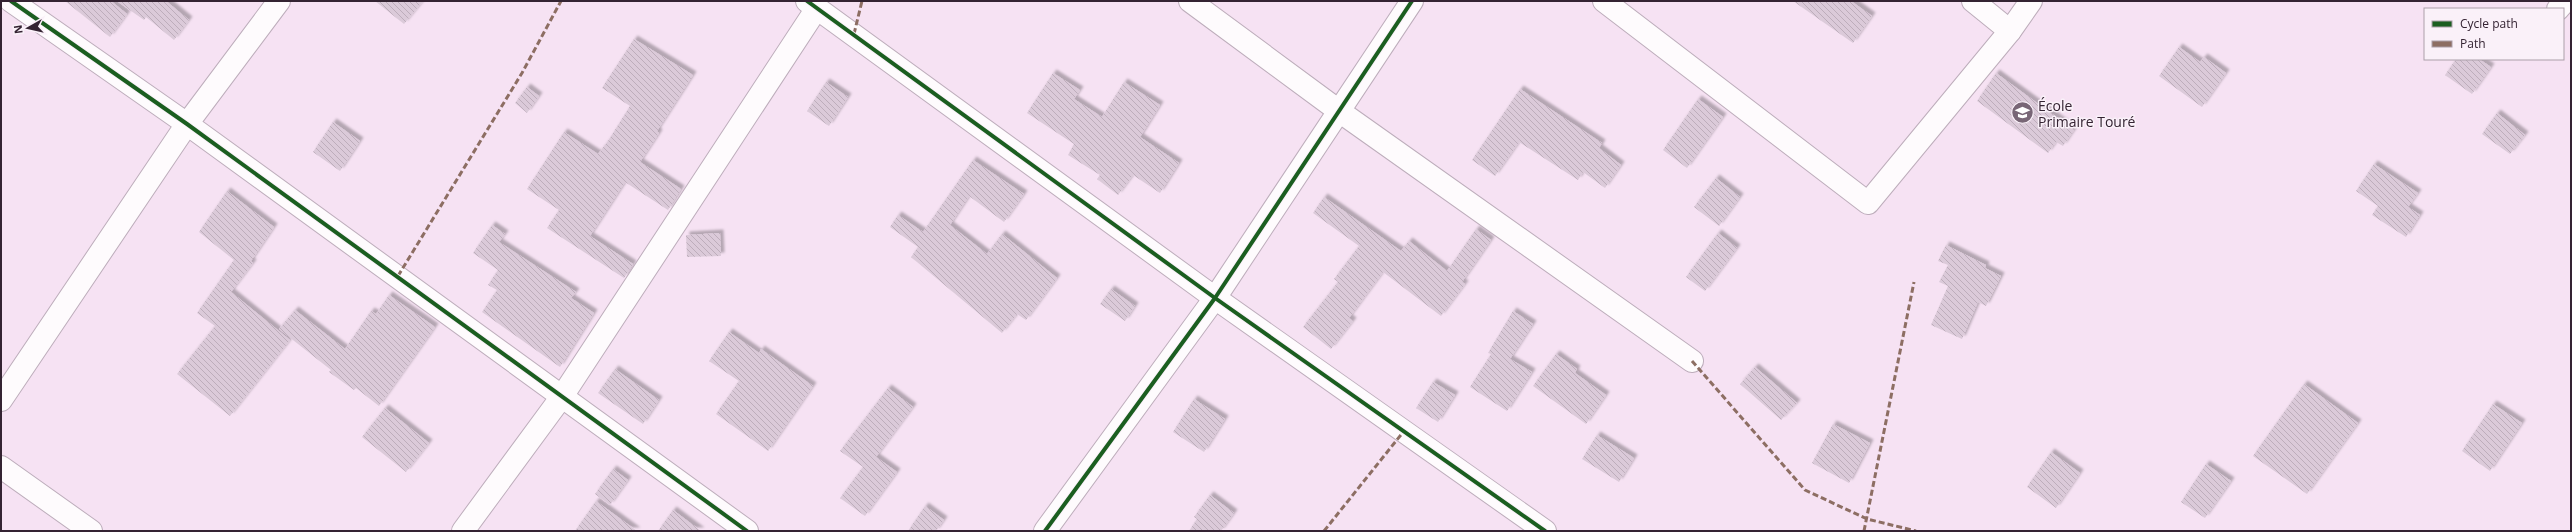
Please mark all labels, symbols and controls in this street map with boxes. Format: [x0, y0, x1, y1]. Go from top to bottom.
north arrow [8, 8, 48, 48]
legend [2424, 8, 2564, 60]
text: Cycle path [2460, 15, 2518, 32]
text: N [10, 24, 26, 35]
text: Path [2460, 35, 2486, 52]
place label: École Primaire Touré [2038, 96, 2136, 131]
school or university icon: École Primaire Touré [2010, 100, 2036, 126]

